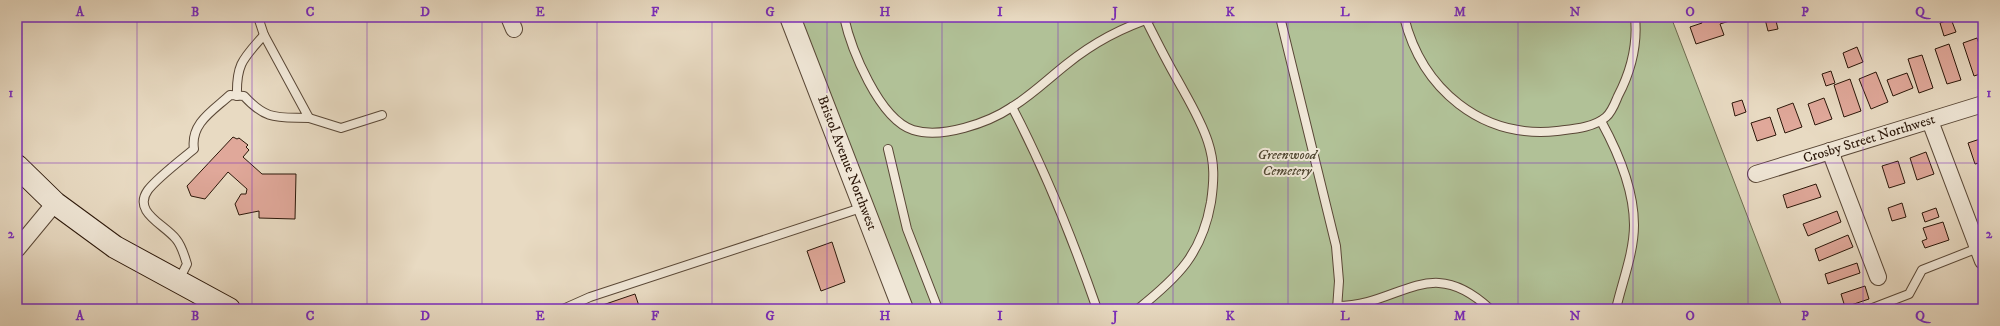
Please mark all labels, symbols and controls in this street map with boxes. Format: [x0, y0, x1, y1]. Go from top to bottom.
text: A [75, 4, 85, 20]
text: B [191, 4, 199, 20]
text: C [306, 4, 315, 20]
text: D [420, 4, 430, 20]
text: E [535, 4, 545, 20]
text: F [651, 4, 660, 20]
text: G [765, 4, 775, 20]
text: H [880, 4, 891, 20]
text: I [997, 4, 1003, 20]
text: J [1110, 4, 1118, 21]
text: K [1225, 4, 1235, 20]
text: L [1340, 4, 1350, 20]
text: M [1454, 4, 1466, 20]
text: N [1570, 4, 1581, 20]
text: O [1685, 4, 1695, 20]
text: P [1801, 4, 1809, 20]
text: Q [1915, 4, 1931, 20]
text: 1 [9, 85, 14, 101]
text: 1 [1987, 85, 1992, 101]
street label: Bristol Avenue Northwest [813, 93, 881, 233]
street label: Crosby Street Northwest [1801, 110, 1938, 168]
park label: Greenwood Cemetery [1257, 146, 1319, 180]
text: 2 [8, 226, 15, 242]
text: 2 [1986, 226, 1993, 242]
text: A [75, 308, 85, 324]
text: B [191, 308, 199, 324]
text: C [306, 308, 315, 324]
text: D [420, 308, 430, 324]
text: E [535, 308, 545, 324]
text: F [651, 308, 660, 324]
text: G [765, 308, 775, 324]
text: H [880, 308, 891, 324]
text: I [997, 308, 1003, 324]
text: J [1110, 308, 1118, 325]
text: K [1225, 308, 1235, 324]
text: L [1340, 308, 1350, 324]
text: M [1454, 308, 1466, 324]
text: N [1570, 308, 1581, 324]
text: O [1685, 308, 1695, 324]
text: P [1801, 308, 1809, 324]
text: Q [1915, 308, 1931, 324]

